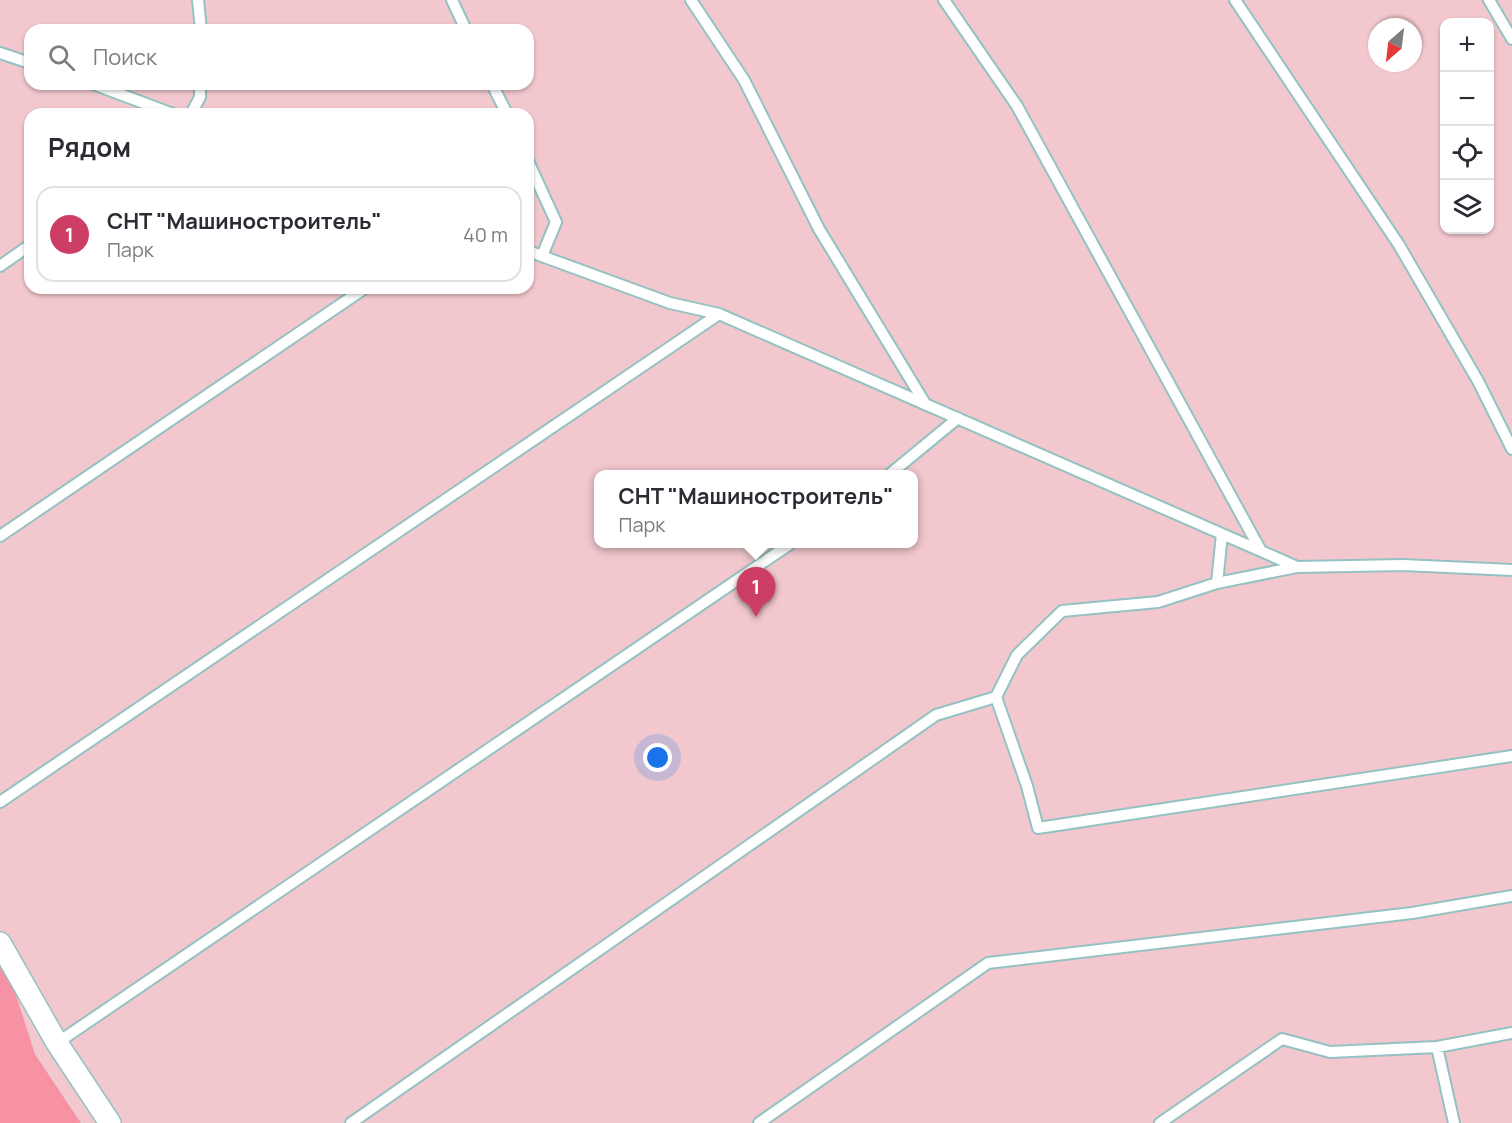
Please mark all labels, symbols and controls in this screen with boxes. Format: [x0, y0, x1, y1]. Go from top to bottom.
north arrow [1368, 18, 1422, 72]
map controls [1440, 18, 1494, 234]
button: + [1440, 18, 1494, 72]
search box [24, 24, 534, 90]
icon: search [45, 41, 78, 74]
text: Поиск [93, 42, 157, 72]
button: − [1440, 72, 1494, 126]
button: locate [1440, 126, 1494, 180]
text: Рядом [48, 129, 131, 165]
button: layers [1440, 180, 1494, 234]
text: СНТ "Машиностроитель" [107, 206, 382, 236]
text: 1 [65, 221, 74, 248]
text: 40 m [463, 221, 508, 248]
text: Парк [107, 236, 154, 263]
popup [594, 470, 918, 548]
text: СНТ "Машиностроитель" [619, 481, 893, 511]
text: Парк [619, 511, 665, 538]
pin: 1 [736, 568, 776, 617]
your location [643, 743, 672, 772]

